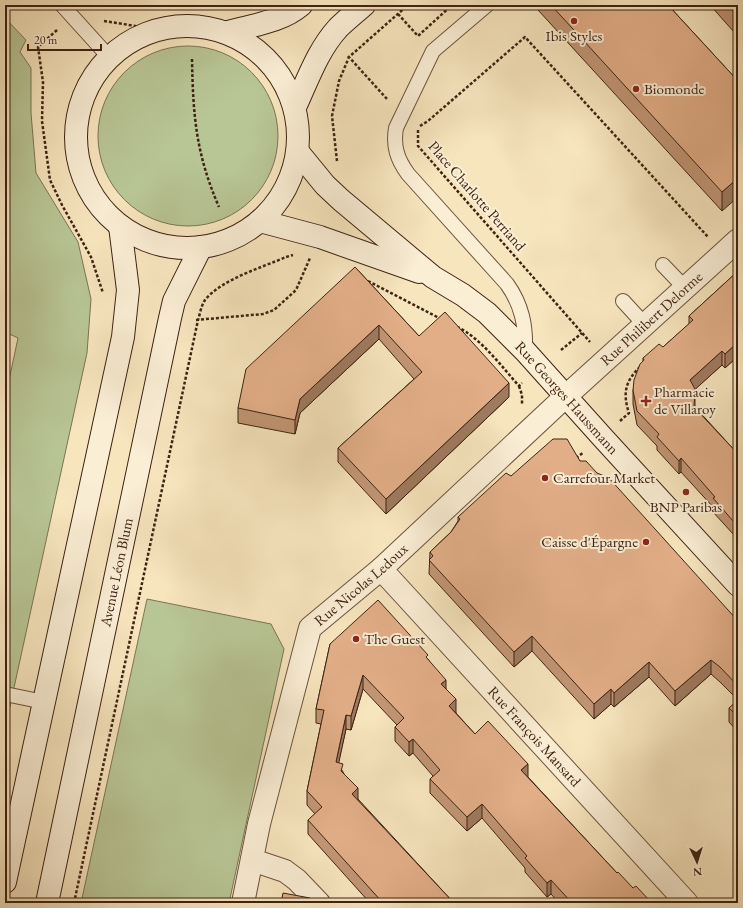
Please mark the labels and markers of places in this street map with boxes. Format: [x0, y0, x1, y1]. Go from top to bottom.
marker: Ibis Styles [569, 16, 579, 26]
place label: Ibis Styles [546, 26, 603, 45]
place label: Biomonde [644, 79, 705, 98]
marker: Biomonde [631, 84, 641, 94]
place label: Pharmacie de Villaroy [654, 382, 716, 418]
marker: Pharmacie de Villaroy [641, 396, 651, 406]
place label: Carrefour Market [553, 468, 655, 487]
marker: Carrefour Market [540, 473, 550, 483]
marker: BNP Paribas [681, 487, 691, 497]
place label: BNP Paribas [650, 497, 722, 516]
place label: Caisse d'Épargne [541, 532, 638, 551]
marker: Caisse d'Épargne [641, 537, 651, 547]
place label: The Guest [364, 629, 425, 648]
marker: The Guest [351, 634, 361, 644]

